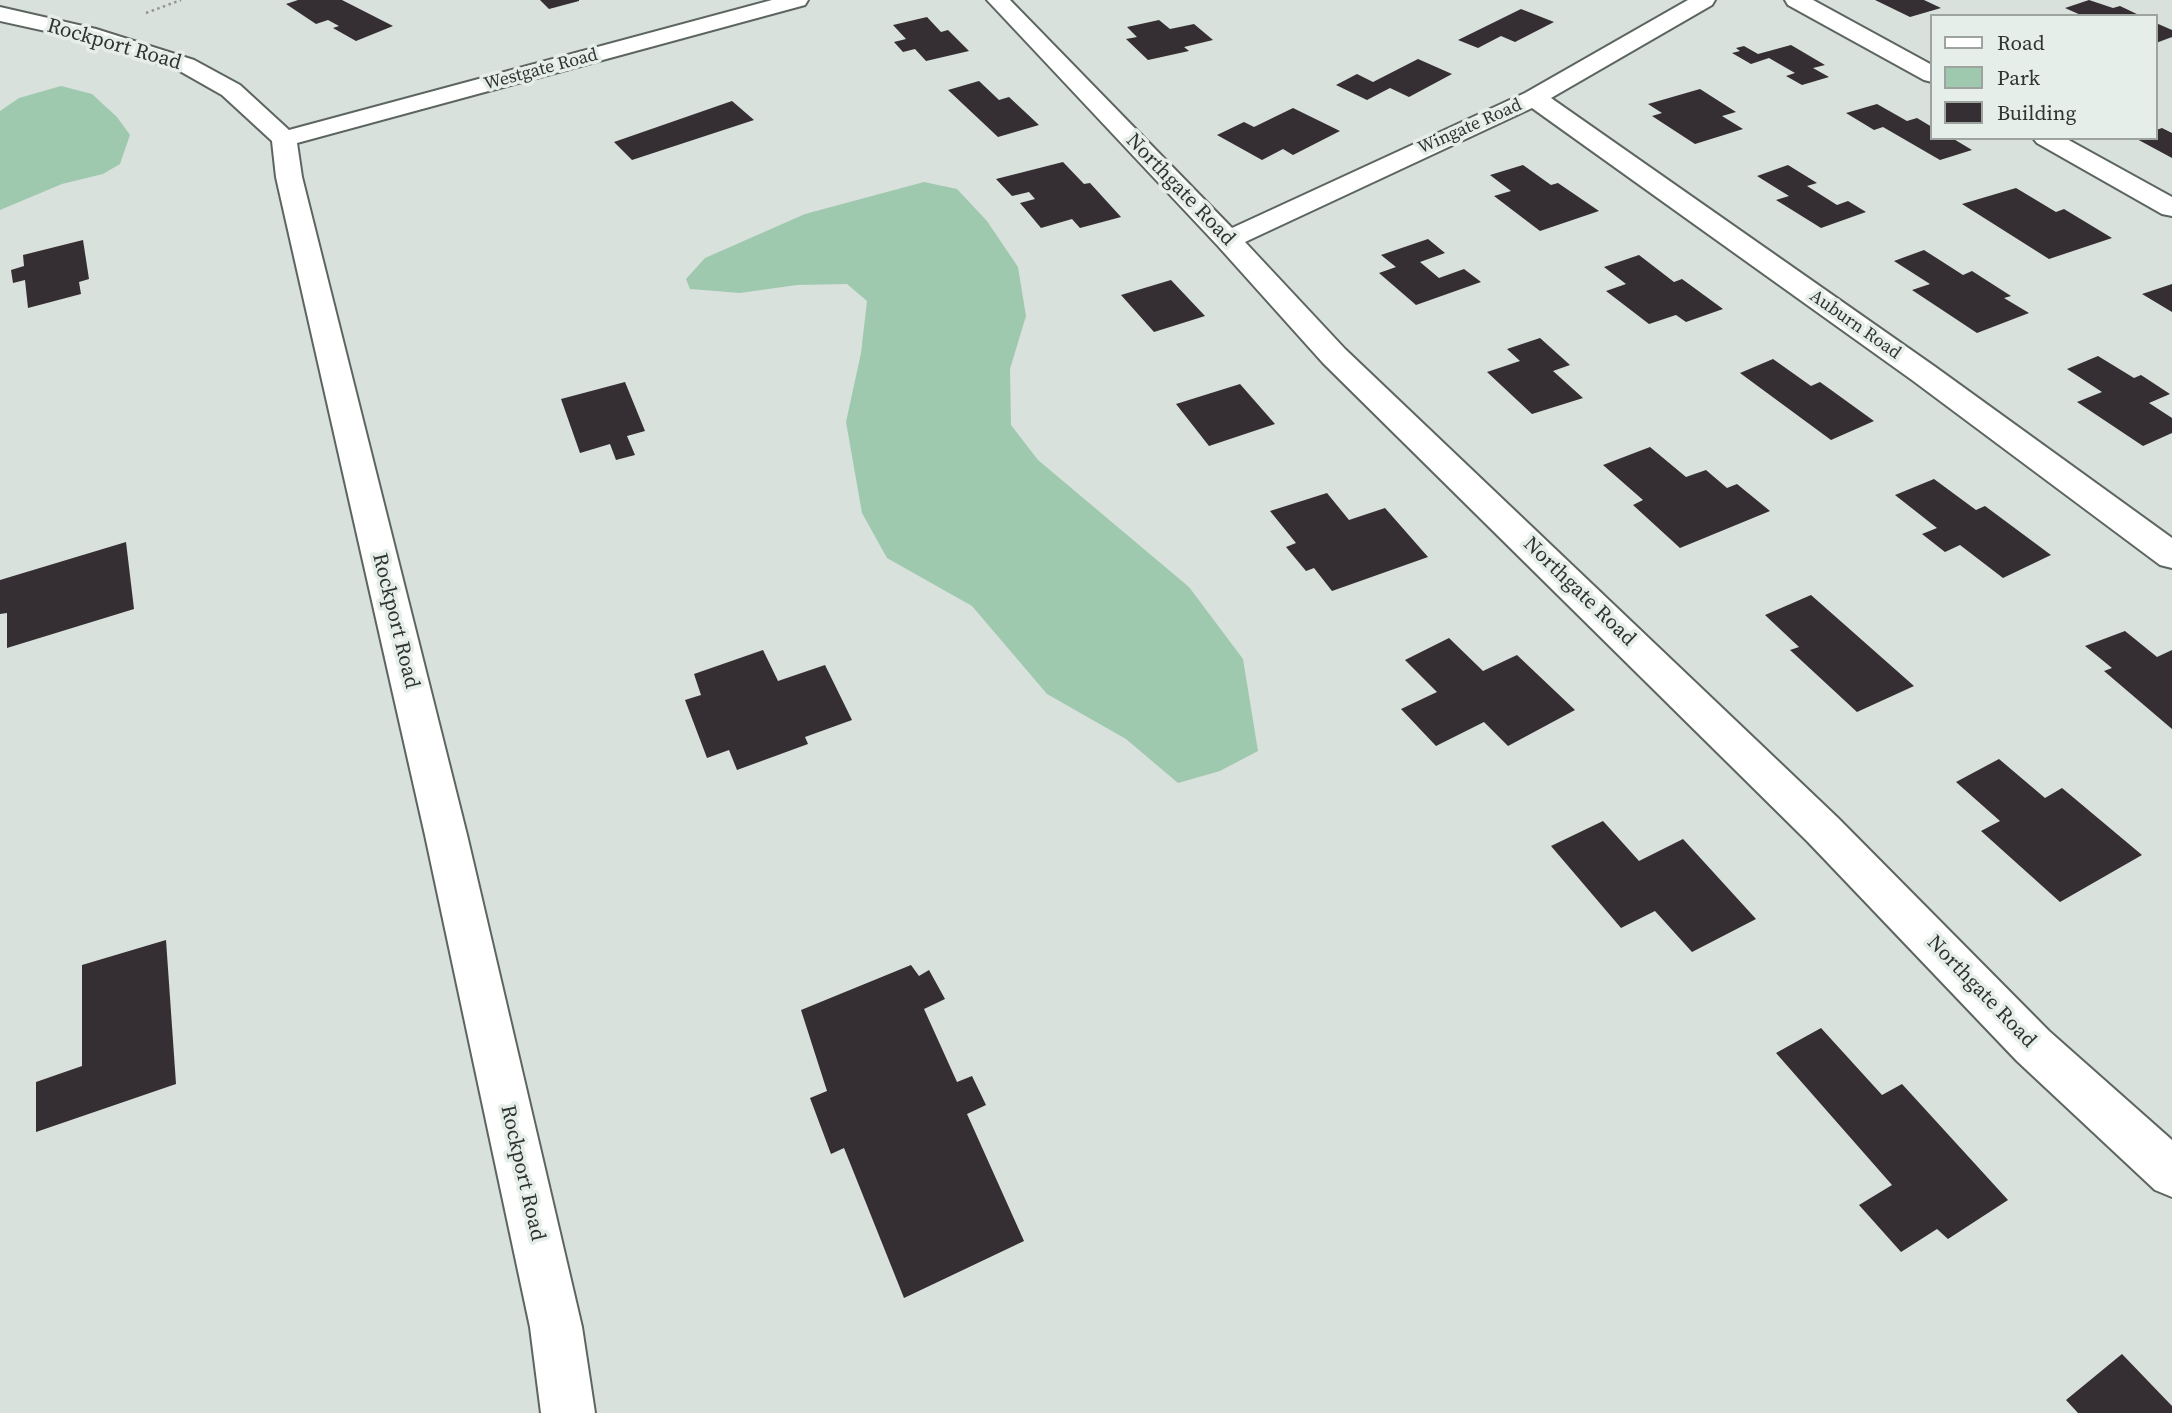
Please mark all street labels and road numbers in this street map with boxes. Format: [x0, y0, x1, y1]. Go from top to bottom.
street label: Rockport Road [44, 14, 184, 76]
street label: Westgate Road [482, 44, 600, 96]
street label: Wingate Road [1415, 94, 1525, 160]
street label: Northgate Road [1120, 129, 1240, 251]
street label: Auburn Road [1805, 286, 1905, 364]
street label: Northgate Road [1518, 532, 1640, 652]
street label: Rockport Road [366, 551, 424, 691]
street label: Northgate Road [1921, 931, 2041, 1053]
street label: Rockport Road [494, 1103, 550, 1243]

